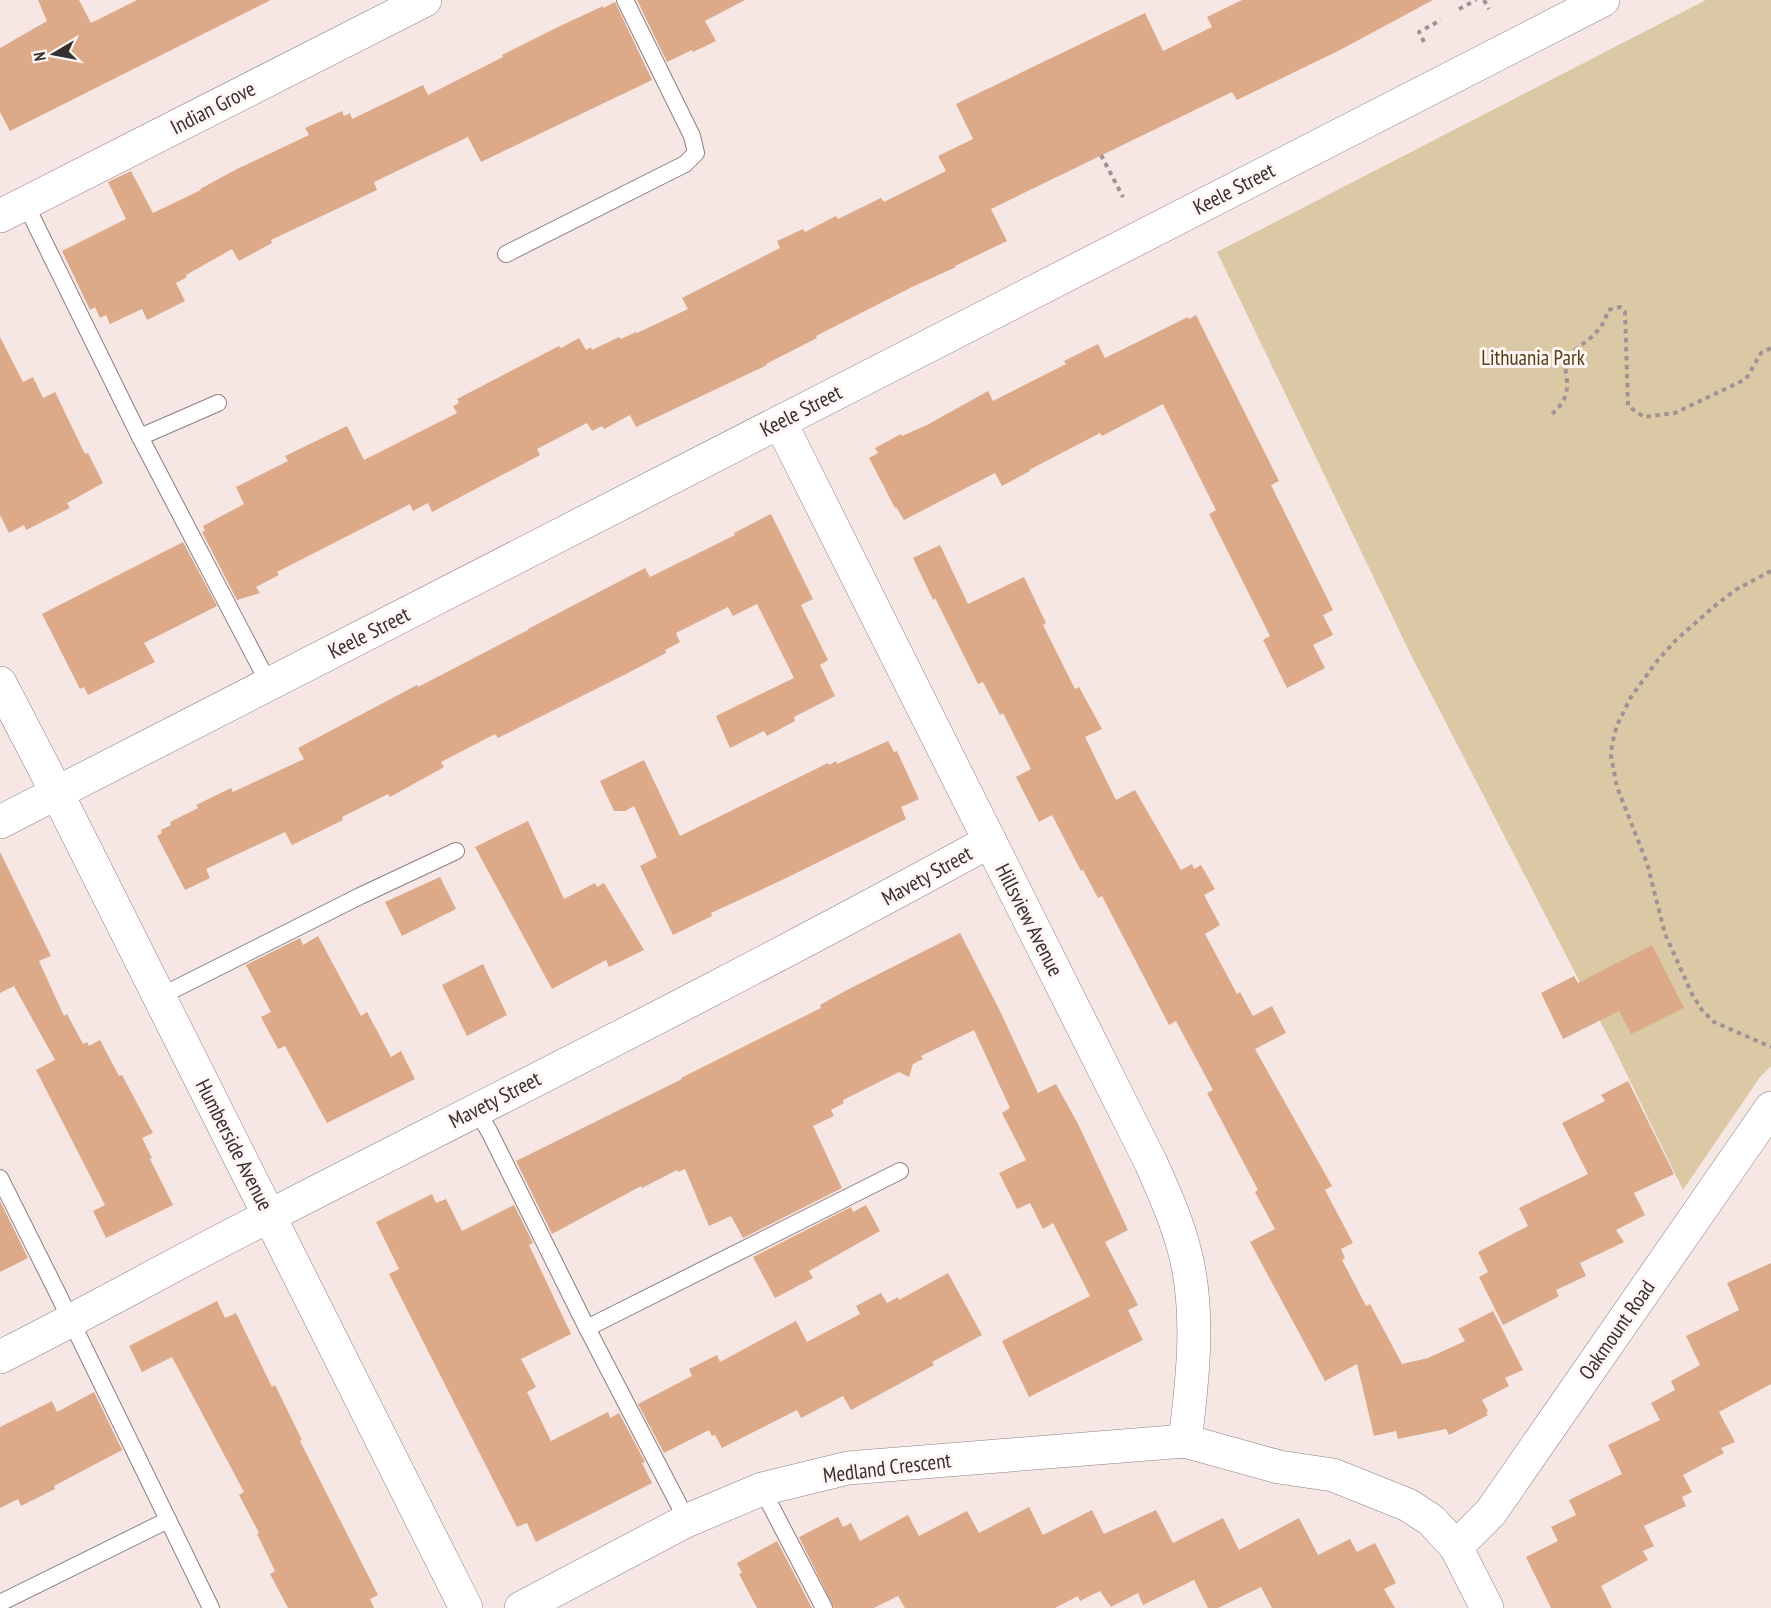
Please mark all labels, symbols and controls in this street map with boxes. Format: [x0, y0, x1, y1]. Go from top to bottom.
north arrow [24, 24, 84, 84]
text: N [29, 51, 50, 63]
street label: Indian Grove [166, 75, 260, 140]
street label: Keele Street [1188, 156, 1279, 221]
park label: Lithuania Park [1481, 344, 1585, 371]
street label: Keele Street [755, 378, 846, 443]
street label: Keele Street [323, 600, 414, 665]
street label: Mavety Street [877, 840, 977, 911]
street label: Hillsview Avenue [990, 859, 1069, 981]
street label: Mavety Street [444, 1065, 545, 1134]
street label: Humberside Avenue [190, 1074, 279, 1215]
street label: Oakmount Road [1572, 1275, 1661, 1385]
street label: Medland Crescent [821, 1446, 953, 1489]

